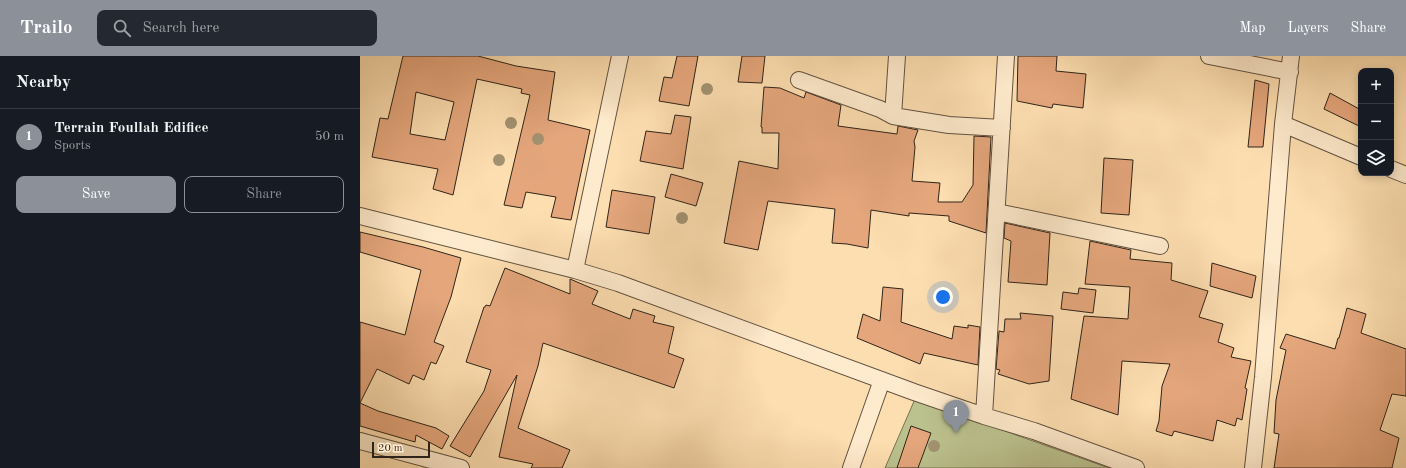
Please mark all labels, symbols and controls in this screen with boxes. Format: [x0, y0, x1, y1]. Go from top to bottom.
search box [97, 10, 377, 46]
icon: search [111, 17, 133, 39]
text: Trailo [20, 19, 73, 38]
text: Search here [143, 21, 219, 36]
text: Map [1240, 21, 1266, 35]
text: Layers [1288, 21, 1329, 35]
text: Share [1351, 21, 1386, 35]
map controls [1358, 68, 1394, 176]
button: + [1358, 68, 1394, 104]
text: Nearby [16, 74, 71, 91]
button: − [1358, 104, 1394, 140]
text: Terrain Foullah Edifice [54, 121, 209, 136]
text: 1 [25, 130, 33, 143]
text: 50 m [315, 130, 344, 143]
text: Sports [54, 139, 91, 152]
button: layers [1358, 140, 1394, 176]
button: Save [16, 176, 176, 213]
button: Share [184, 176, 344, 213]
your location [933, 287, 953, 307]
pin: 1 [943, 400, 969, 433]
scale bar [372, 440, 430, 459]
text: 20 m [378, 443, 403, 454]

